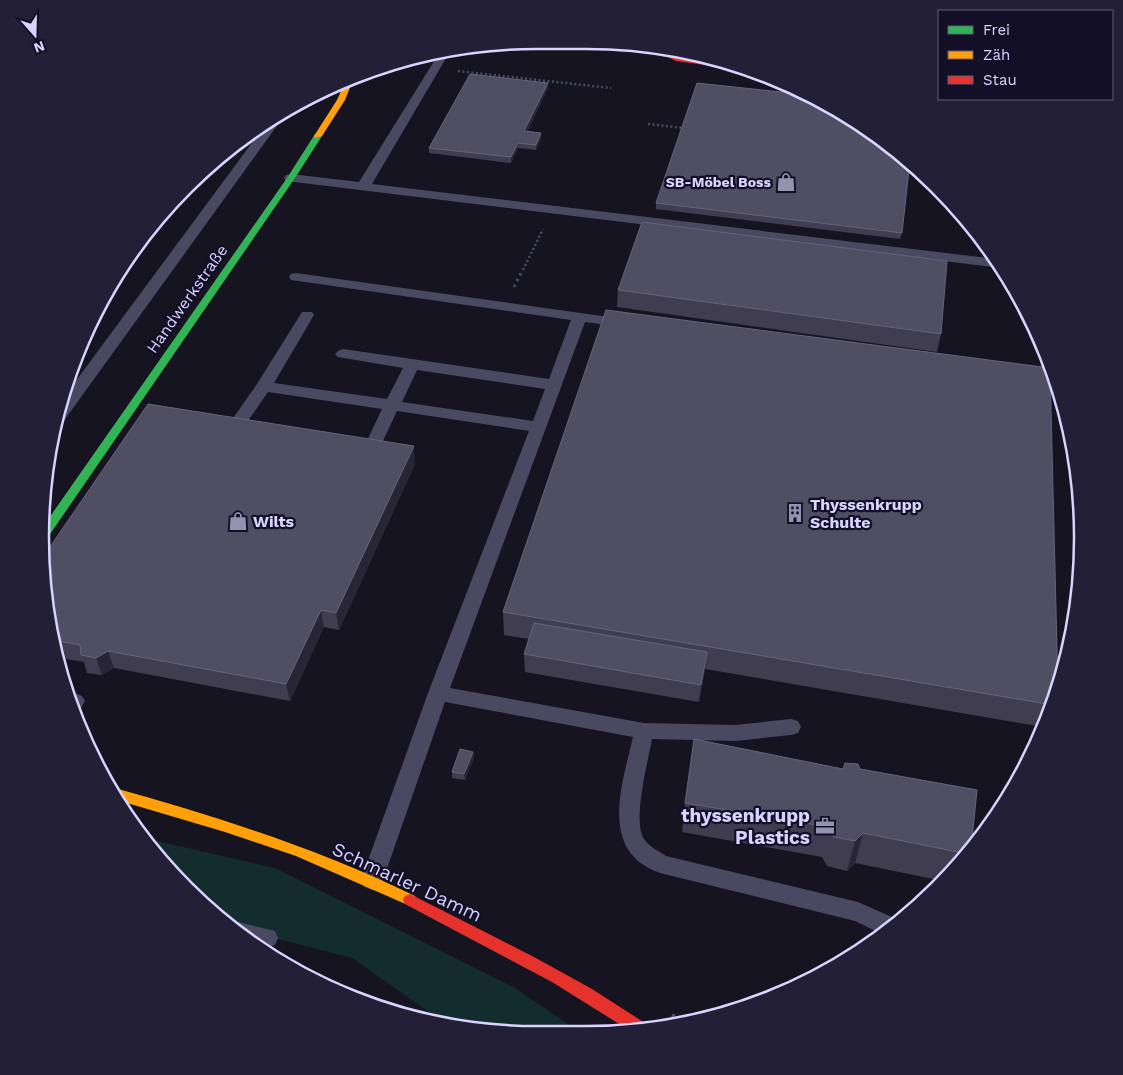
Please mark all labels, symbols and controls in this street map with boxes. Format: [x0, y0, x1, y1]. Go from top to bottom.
north arrow [10, 10, 60, 60]
legend [938, 10, 1113, 100]
text: Frei [983, 21, 1010, 39]
text: N [32, 38, 47, 57]
text: Zäh [983, 46, 1010, 64]
text: Stau [983, 71, 1017, 89]
shop icon: SB-Möbel Boss [775, 171, 797, 193]
place label: SB-Möbel Boss [666, 174, 772, 190]
street label: Handwerkstraße [143, 241, 231, 357]
place label: Thyssenkrupp Schulte [810, 495, 922, 532]
building icon: Thyssenkrupp Schulte [784, 502, 806, 524]
shop icon: Wilts [227, 510, 249, 532]
place label: Wilts [253, 512, 295, 531]
place label: thyssenkrupp Plastics [681, 804, 810, 849]
office icon: thyssenkrupp Plastics [814, 815, 836, 837]
street label: Schmarler Damm [329, 837, 485, 927]

